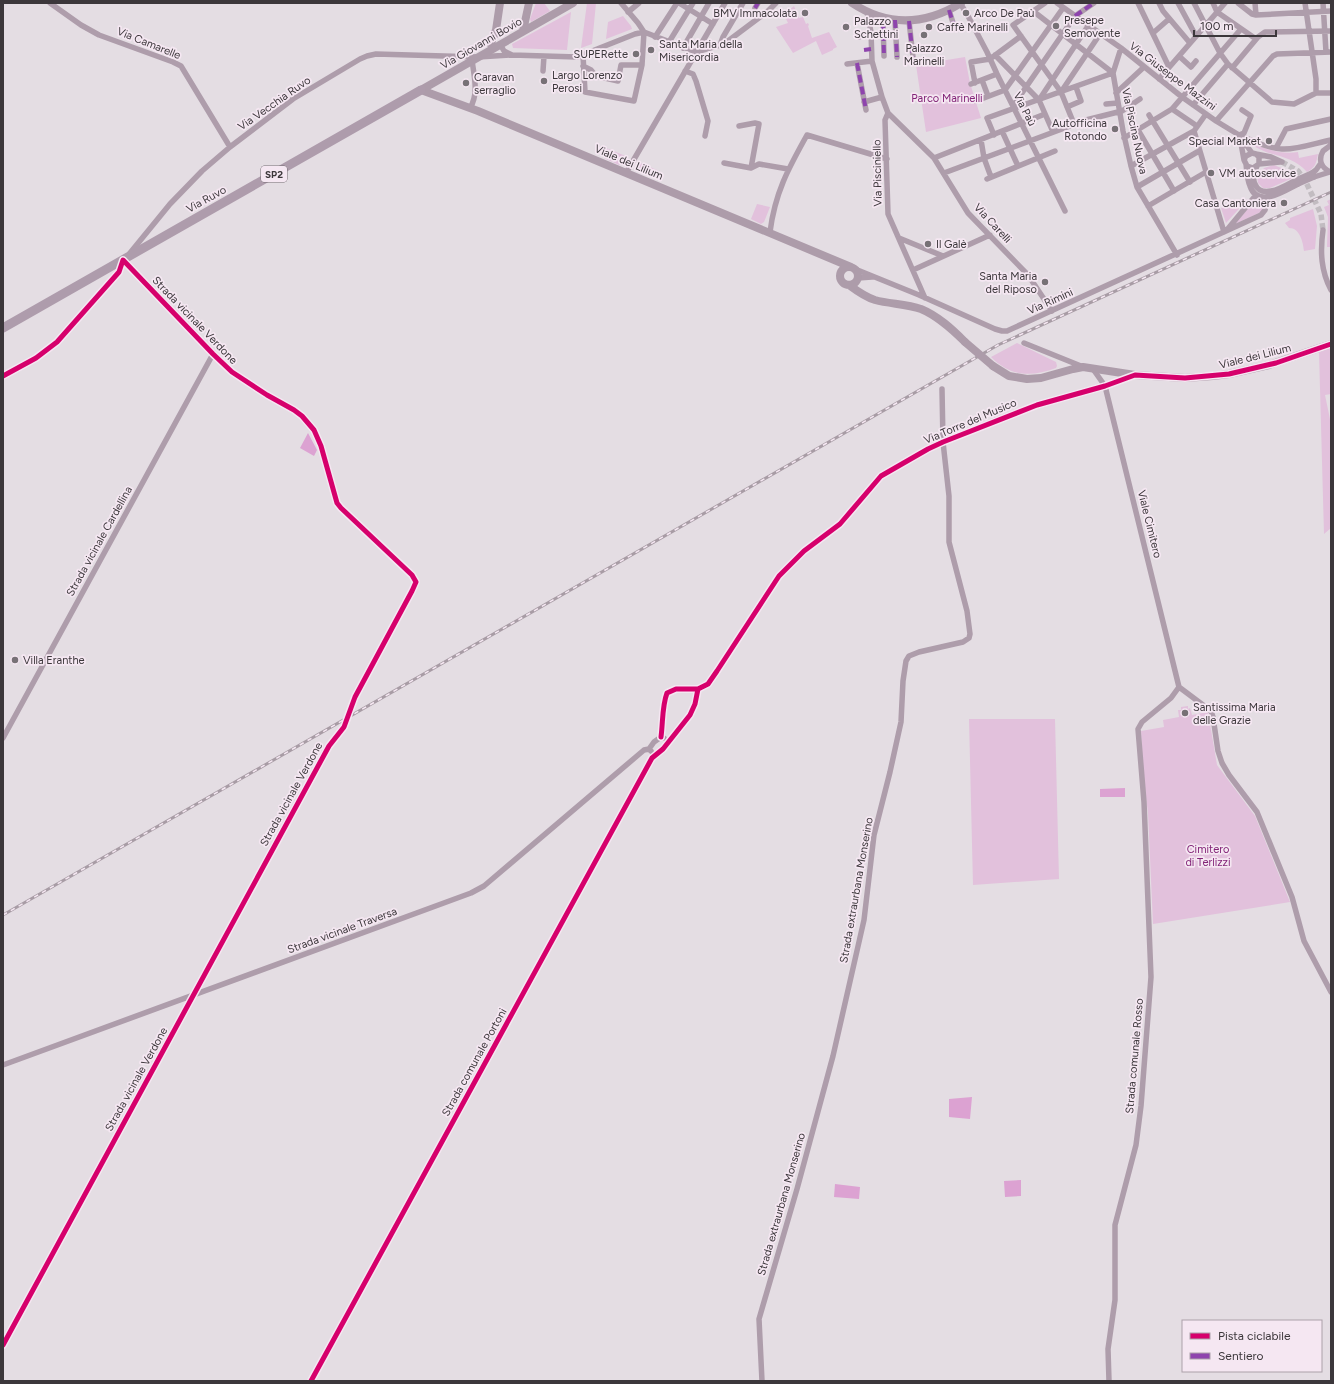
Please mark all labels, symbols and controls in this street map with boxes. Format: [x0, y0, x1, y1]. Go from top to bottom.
place label: BMV Immacolata [713, 7, 797, 20]
place label: Arco De Paù [974, 7, 1035, 20]
marker: BMV Immacolata [800, 8, 810, 18]
marker: Arco De Paù [961, 8, 971, 18]
scale bar [1194, 12, 1276, 38]
place label: Presepe Semovente [1064, 14, 1120, 40]
street label: Via Giovanni Bovio [438, 15, 524, 72]
place label: Palazzo Schettini [854, 15, 898, 41]
text: 100 m [1200, 19, 1234, 33]
place label: Caffè Marinelli [937, 21, 1008, 34]
marker: Presepe Semovente [1051, 21, 1061, 31]
marker: Palazzo Schettini [841, 22, 851, 32]
marker: Caffè Marinelli [924, 22, 934, 32]
street label: Via Camarelle [115, 25, 183, 62]
marker: Palazzo Marinelli [919, 30, 929, 40]
place label: Santa Maria della Misericordia [659, 38, 742, 64]
street label: Via Giuseppe Mazzini [1127, 40, 1219, 113]
place label: Palazzo Marinelli [904, 42, 944, 68]
marker: Santa Maria della Misericordia [646, 45, 656, 55]
place label: SUPERette [573, 48, 628, 61]
marker: SUPERette [631, 49, 641, 59]
place label: Largo Lorenzo Perosi [552, 69, 622, 95]
place label: Caravan serraglio [474, 71, 516, 97]
street label: Via Vecchia Ruvo [235, 74, 313, 133]
marker: Largo Lorenzo Perosi [539, 76, 549, 86]
marker: Caravan serraglio [461, 78, 471, 88]
street label: Via Piscina Nuova [1119, 87, 1150, 175]
street label: Via Paù [1010, 90, 1039, 128]
park label: Parco Marinelli [911, 92, 983, 105]
place label: Autofficina Rotondo [1052, 117, 1107, 143]
marker: Autofficina Rotondo [1110, 124, 1120, 134]
place label: Special Market [1188, 135, 1261, 148]
marker: Special Market [1264, 136, 1274, 146]
street label: Via Pisciniello [870, 139, 885, 207]
street label: Viale dei Lilium [592, 142, 665, 183]
road number: SP2 [261, 166, 287, 182]
place label: VM autoservice [1219, 167, 1296, 180]
marker: VM autoservice [1206, 168, 1216, 178]
street label: Via Ruvo [184, 183, 228, 216]
place label: Casa Cantoniera [1195, 197, 1276, 210]
marker: Casa Cantoniera [1279, 198, 1289, 208]
street label: Via Carelli [971, 201, 1014, 246]
place label: Il Galè [936, 238, 967, 251]
marker: Il Galè [923, 239, 933, 249]
place label: Santa Maria del Riposo [979, 270, 1037, 296]
street label: Strada vicinale Verdone [149, 274, 240, 367]
marker: Santa Maria del Riposo [1040, 277, 1050, 287]
street label: Via Rimini [1025, 286, 1075, 317]
street label: Viale dei Lilium [1218, 341, 1292, 372]
street label: Via Torre del Musico [922, 396, 1019, 447]
street label: Strada vicinale Cardellina [64, 484, 135, 598]
street label: Viale Cimitero [1135, 489, 1164, 559]
place label: Villa Eranthe [23, 654, 85, 667]
marker: Villa Eranthe [10, 655, 20, 665]
place label: Santissima Maria delle Grazie [1193, 701, 1276, 727]
marker: Santissima Maria delle Grazie [1180, 708, 1190, 718]
street label: Strada vicinale Verdone [257, 740, 325, 848]
street label: Strada extraurbana Monserino [837, 816, 876, 964]
park label: Cimitero di Terlizzi [1185, 843, 1231, 869]
street label: Strada vicinale Traversa [286, 905, 399, 956]
street label: Strada comunale Rosso [1123, 998, 1146, 1114]
street label: Strada comunale Portoni [439, 1006, 510, 1118]
street label: Strada vicinale Verdone [102, 1025, 170, 1133]
street label: Strada extraurbana Monserino [755, 1131, 808, 1277]
legend [1182, 1320, 1322, 1372]
text: Pista ciclabile [1218, 1329, 1291, 1343]
text: Sentiero [1218, 1349, 1264, 1363]

